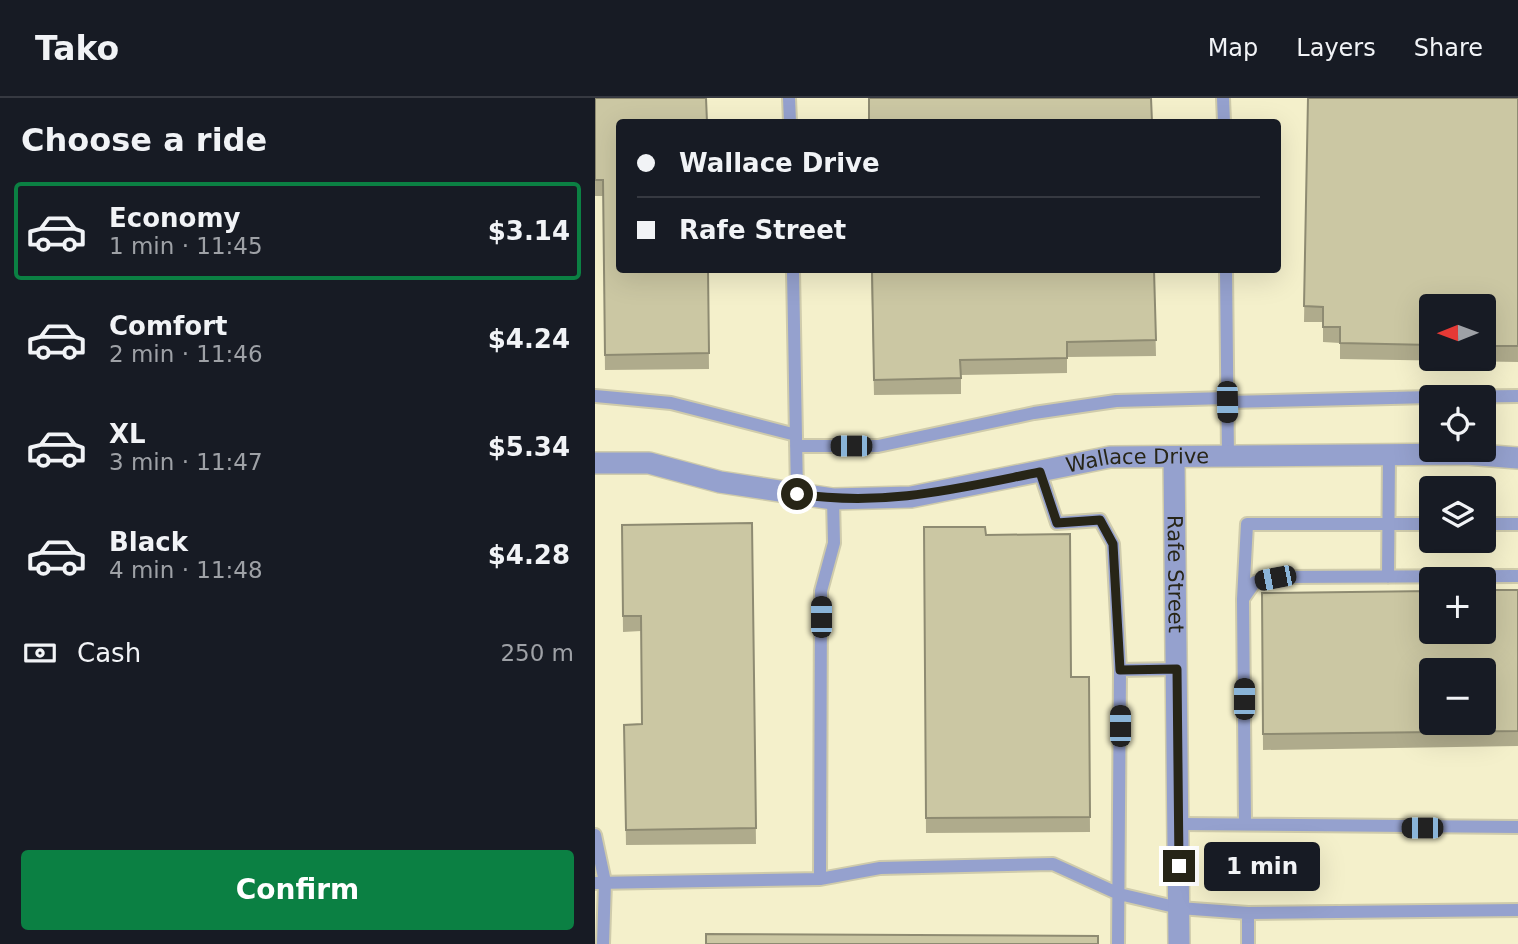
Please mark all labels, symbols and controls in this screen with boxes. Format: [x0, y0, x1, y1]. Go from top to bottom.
text: Tako [35, 29, 119, 68]
text: Map [1208, 34, 1258, 62]
text: Layers [1296, 34, 1376, 62]
text: Share [1414, 34, 1483, 62]
text: Choose a ride [21, 121, 267, 159]
text: Wallace Drive [679, 148, 880, 178]
icon: car [25, 200, 88, 263]
text: Economy [109, 203, 240, 233]
text: Rafe Street [679, 215, 846, 245]
text: $3.14 [488, 216, 570, 246]
text: 1 min · 11:45 [109, 233, 263, 259]
north arrow [1419, 294, 1496, 371]
map controls [1419, 294, 1496, 735]
icon: car [25, 308, 88, 371]
text: Comfort [109, 311, 227, 341]
text: $4.24 [488, 324, 570, 354]
text: 2 min · 11:46 [109, 341, 263, 367]
car [1217, 381, 1238, 423]
button: locate [1419, 385, 1496, 462]
icon: car [25, 416, 88, 479]
text: XL [109, 419, 146, 449]
text: $5.34 [488, 432, 570, 462]
car [831, 436, 873, 457]
street label: Wallace Drive [1064, 444, 1209, 478]
text: 3 min · 11:47 [109, 449, 263, 475]
button: layers [1419, 476, 1496, 553]
route start [781, 478, 813, 510]
street label: Rafe Street [1163, 515, 1188, 633]
icon: car [25, 524, 88, 587]
text: Black [109, 527, 188, 557]
text: $4.28 [488, 540, 570, 570]
text: 4 min · 11:48 [109, 557, 263, 583]
car [1253, 564, 1298, 592]
button: + [1419, 567, 1496, 644]
car [811, 596, 832, 638]
icon: cash [21, 634, 59, 672]
text: Cash [77, 638, 141, 668]
text: 250 m [500, 640, 574, 666]
button: − [1419, 658, 1496, 735]
car [1234, 678, 1255, 720]
car [1110, 705, 1131, 747]
car [1402, 818, 1444, 839]
callout: 1 min [1203, 842, 1319, 890]
button: Confirm [21, 850, 574, 930]
route end [1163, 850, 1195, 882]
text: 1 min [1226, 853, 1298, 879]

